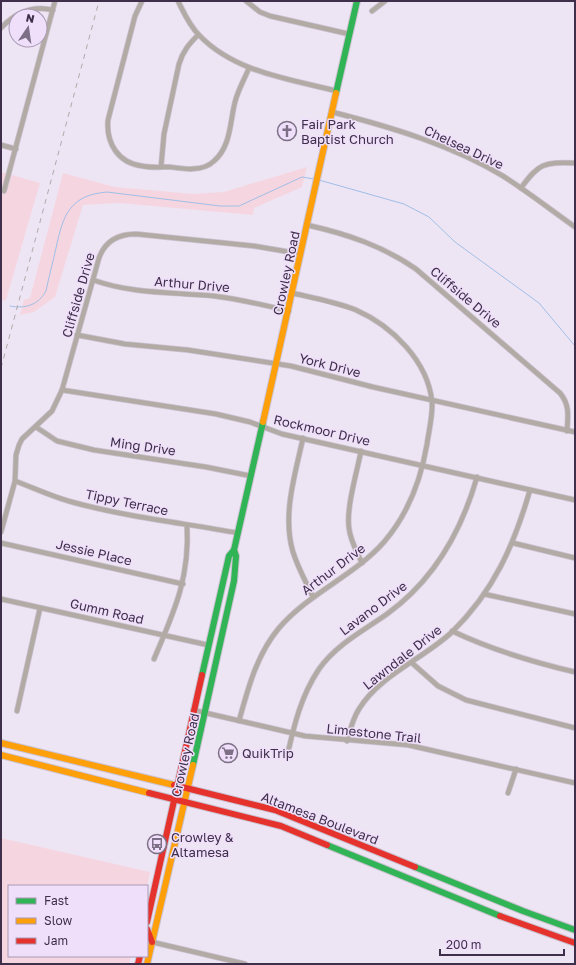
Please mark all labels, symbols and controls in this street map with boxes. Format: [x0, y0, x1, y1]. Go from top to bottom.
north arrow [8, 8, 48, 48]
text: N [25, 10, 36, 25]
place label: Fair Park Baptist Church [301, 116, 394, 147]
church icon: Fair Park Baptist Church [276, 120, 298, 142]
street label: Chelsea Drive [422, 122, 506, 172]
street label: Crowley Road [269, 229, 303, 317]
street label: Cliffside Drive [58, 251, 98, 339]
street label: Cliffside Drive [427, 263, 505, 331]
street label: Arthur Drive [154, 273, 230, 295]
street label: York Drive [298, 350, 362, 380]
street label: Rockmoor Drive [272, 411, 372, 449]
street label: Ming Drive [109, 433, 177, 459]
street label: Tippy Terrace [84, 485, 170, 519]
street label: Jessie Place [54, 535, 134, 569]
street label: Arthur Drive [298, 540, 368, 598]
street label: Lavano Drive [336, 578, 410, 638]
street label: Gumm Road [69, 595, 145, 627]
street label: Lawndale Drive [359, 621, 445, 693]
street label: Crowley Road [168, 711, 202, 799]
street label: Limestone Trail [326, 720, 422, 746]
supermarket icon: QuikTrip [217, 742, 239, 764]
place label: QuikTrip [242, 745, 294, 761]
street label: Altamesa Boulevard [259, 788, 381, 848]
place label: Crowley & Altamesa [171, 829, 234, 860]
bus stop icon: Crowley & Altamesa [146, 833, 168, 855]
legend [8, 885, 148, 957]
text: Fast [44, 893, 69, 908]
text: Slow [44, 913, 72, 928]
scale bar [440, 931, 564, 957]
text: Jam [44, 933, 68, 948]
text: 200 m [446, 937, 481, 952]

